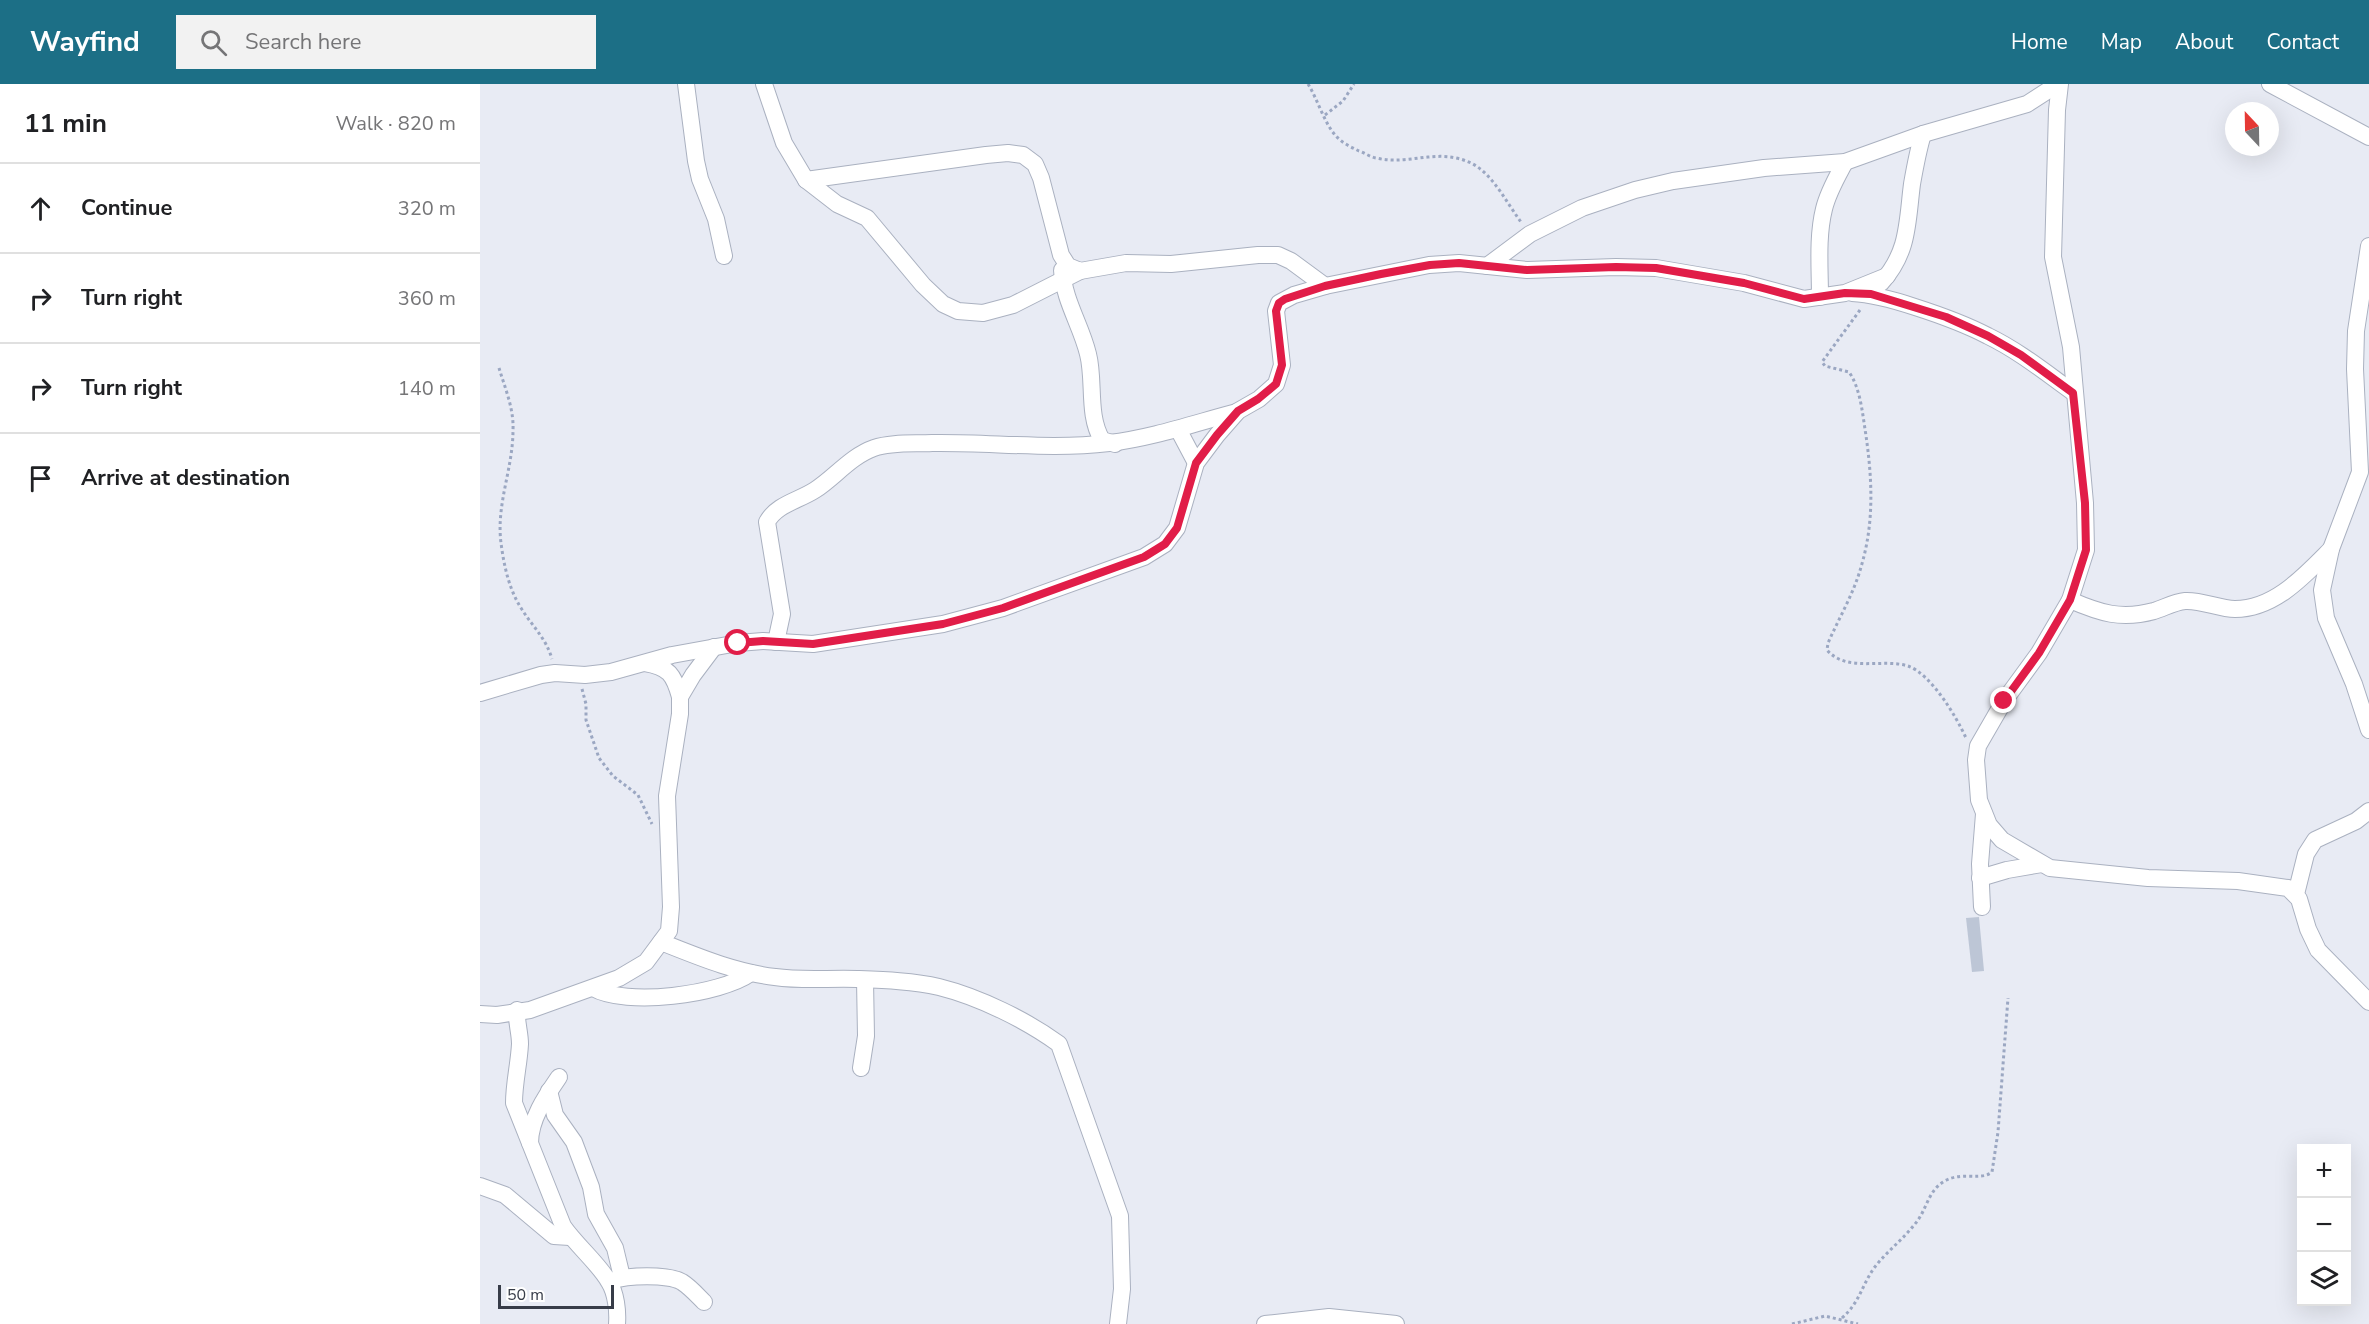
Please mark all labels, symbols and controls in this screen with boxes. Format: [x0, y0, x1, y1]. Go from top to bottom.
search box [176, 15, 596, 69]
text: Wayfind [30, 23, 140, 61]
icon: search [197, 26, 230, 59]
text: Search here [245, 27, 362, 57]
text: Home [2011, 28, 2068, 56]
text: Map [2101, 28, 2142, 56]
text: About [2175, 28, 2233, 56]
text: Contact [2266, 28, 2339, 56]
north arrow [2225, 102, 2279, 156]
text: 11 min [24, 106, 107, 141]
text: Walk · 820 m [336, 110, 456, 137]
icon: ahead [24, 192, 57, 225]
text: Continue [81, 193, 172, 223]
text: 320 m [398, 195, 456, 222]
icon: right [24, 282, 57, 315]
text: Turn right [81, 283, 182, 313]
text: 360 m [398, 285, 456, 312]
icon: right [24, 372, 57, 405]
text: Turn right [81, 373, 182, 403]
text: 140 m [398, 375, 456, 402]
icon: arrive [24, 462, 57, 495]
text: Arrive at destination [81, 463, 290, 493]
route start [724, 629, 750, 655]
route end [1990, 687, 2016, 713]
map controls [2297, 1144, 2351, 1306]
button: + [2297, 1144, 2351, 1198]
button: − [2297, 1198, 2351, 1252]
button: layers [2297, 1252, 2351, 1306]
scale bar [498, 1282, 614, 1310]
text: 50 m [507, 1284, 544, 1306]

